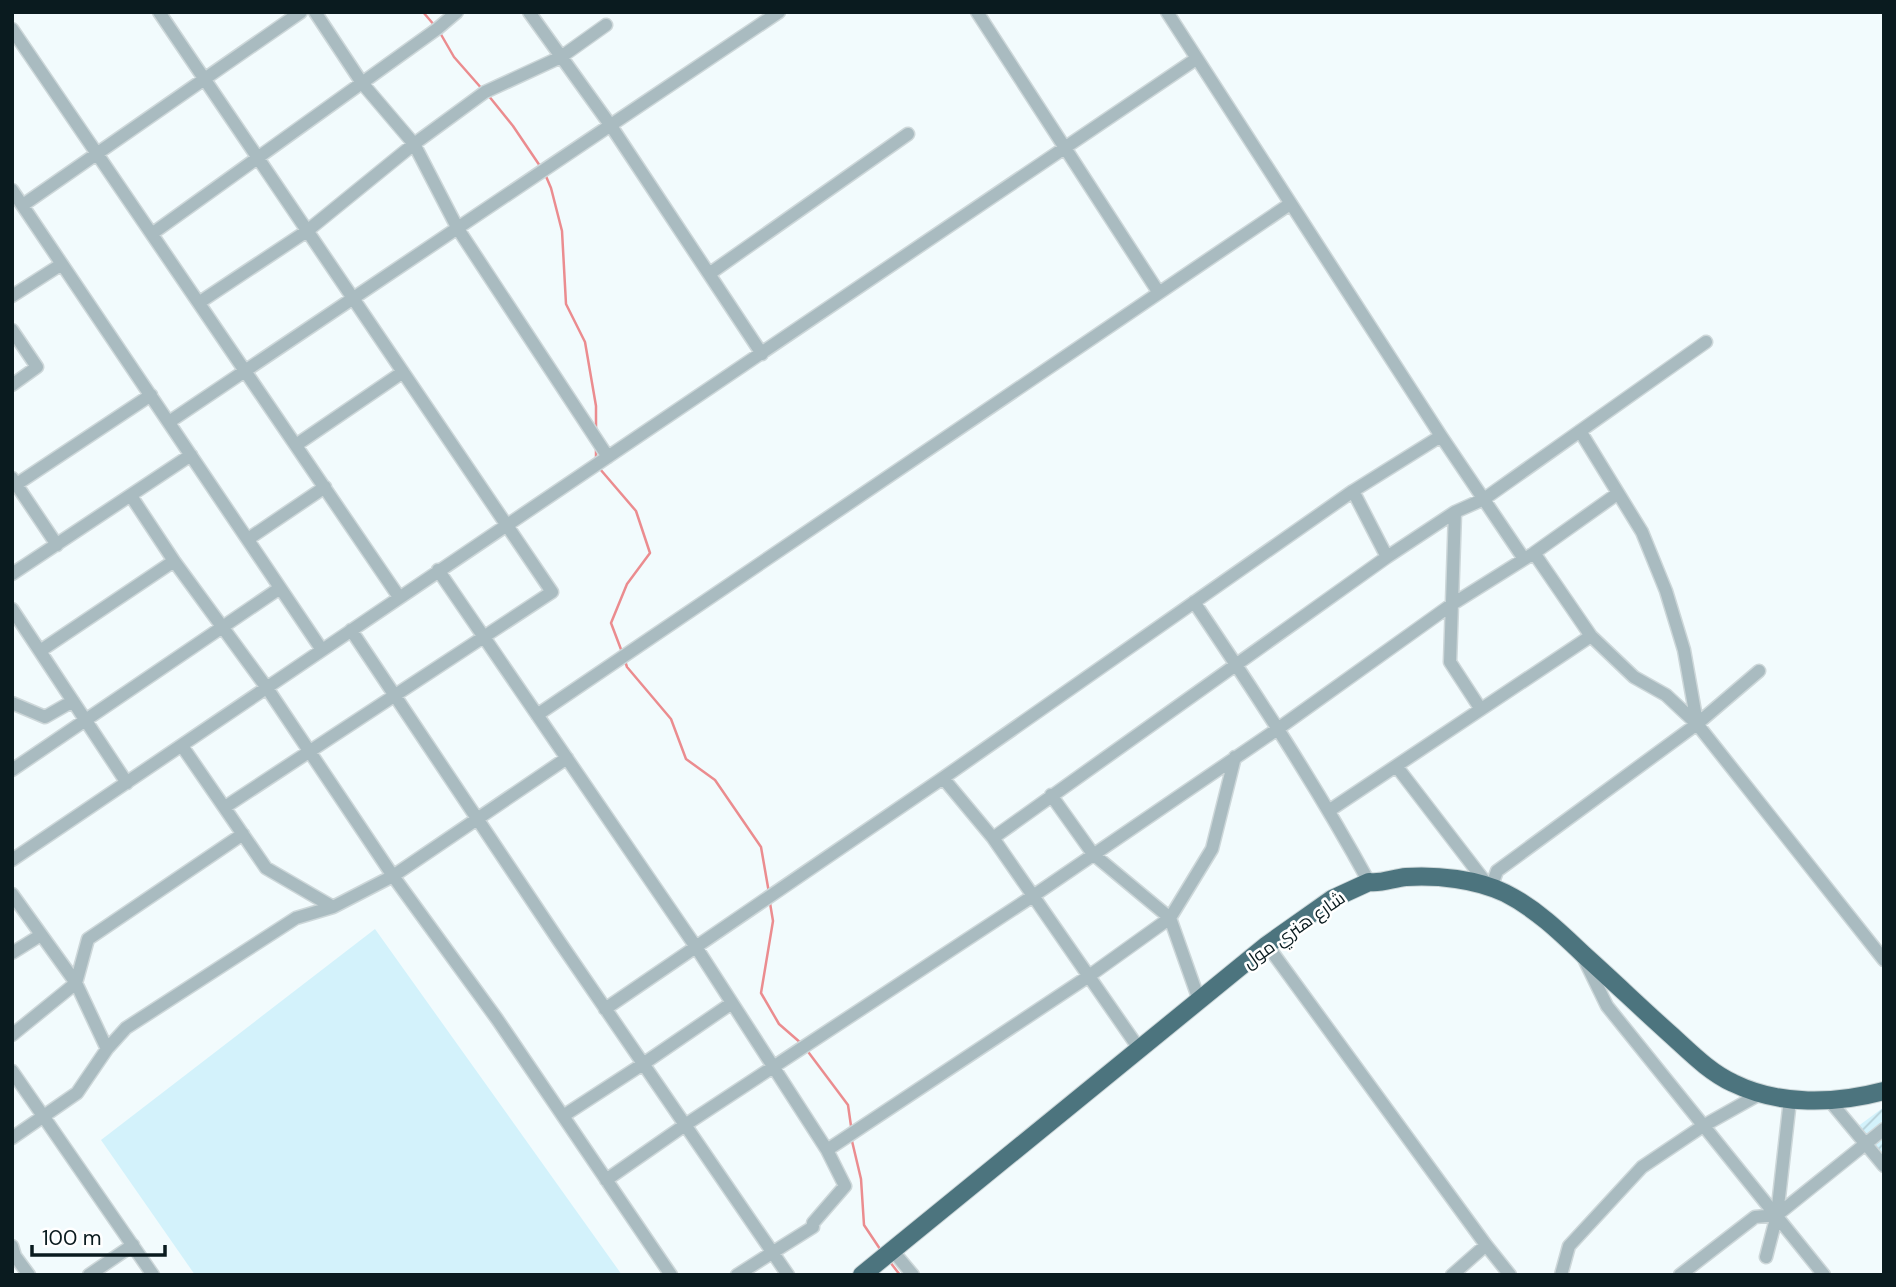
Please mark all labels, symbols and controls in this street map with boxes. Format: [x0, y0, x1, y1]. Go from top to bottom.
street label: شارع هنري مول [1238, 886, 1351, 976]
scale bar [32, 1214, 164, 1258]
text: 100 m [42, 1224, 102, 1252]

